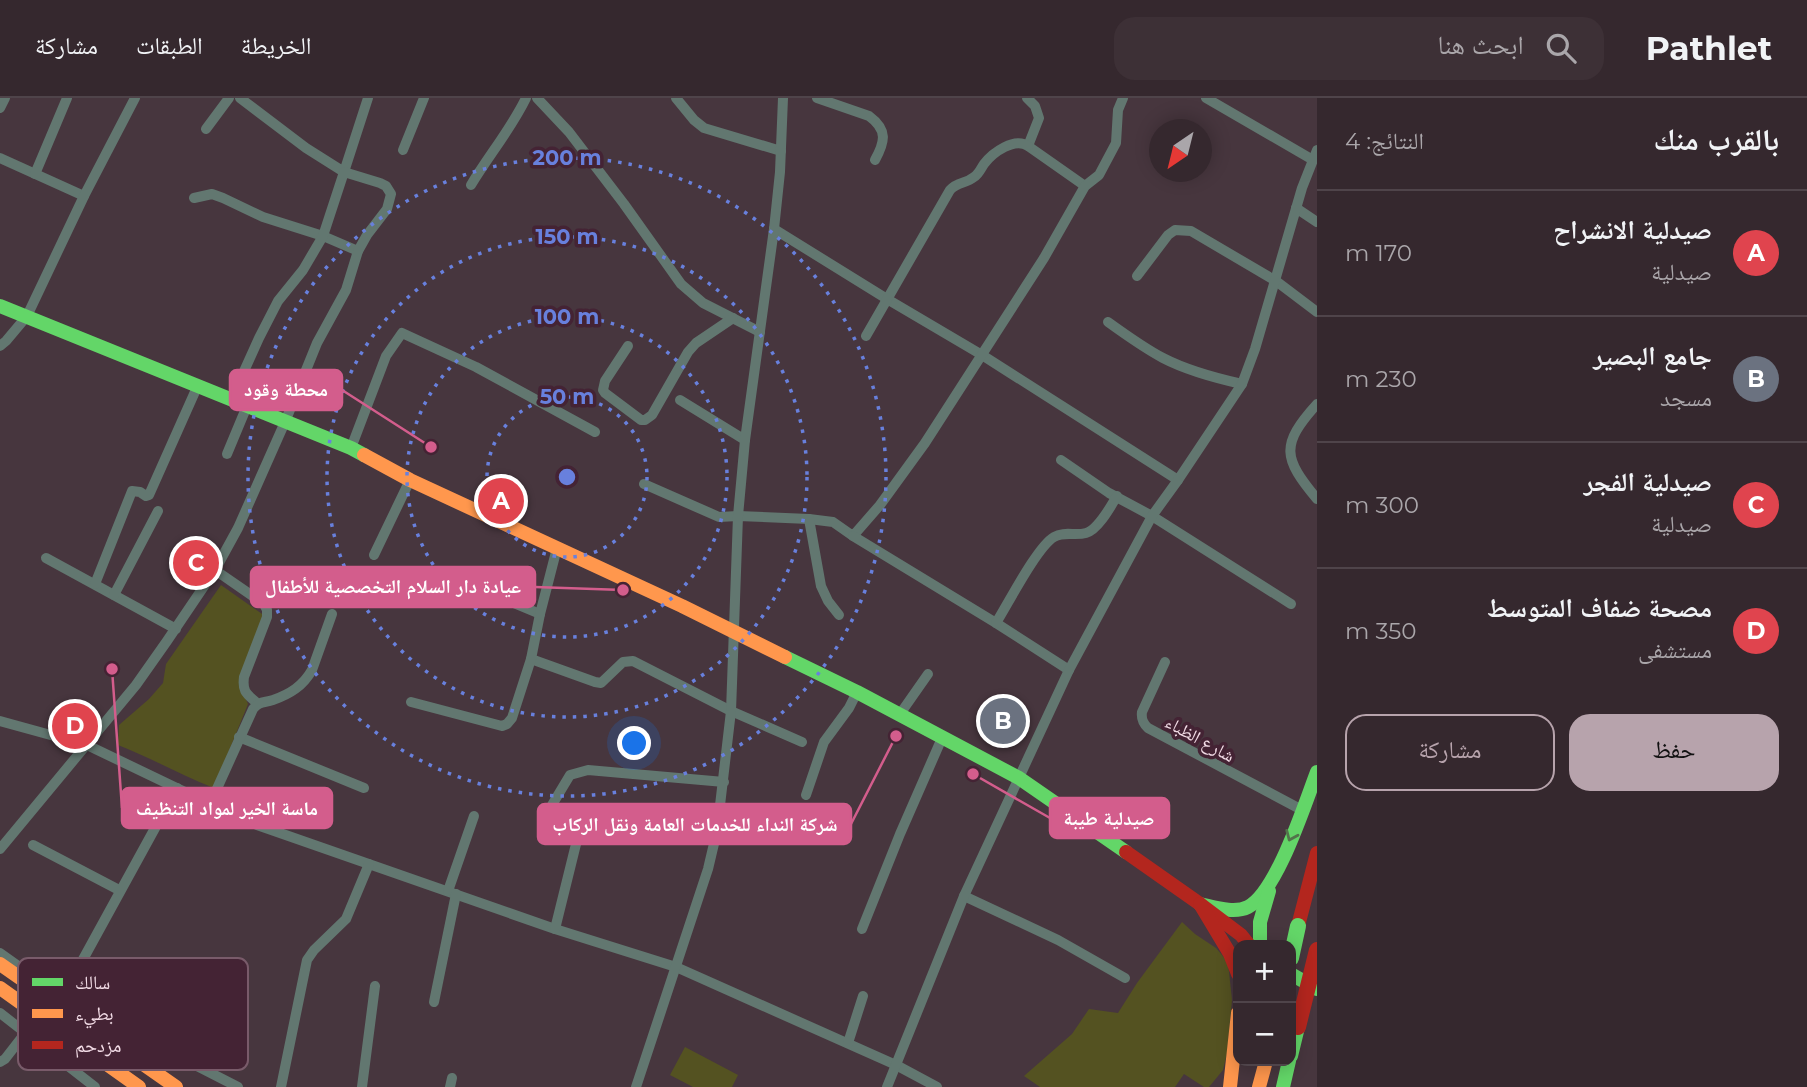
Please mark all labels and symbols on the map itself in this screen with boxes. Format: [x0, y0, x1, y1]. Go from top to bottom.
north arrow [1149, 119, 1212, 182]
text: 200 m [533, 145, 601, 170]
text: 150 m [536, 224, 598, 249]
text: 100 m [535, 304, 599, 329]
callout: محطة وقود [230, 370, 342, 410]
text: محطة وقود [244, 378, 328, 401]
text: 50 m [540, 384, 594, 409]
centre of rings [555, 465, 579, 489]
pin: A [478, 475, 524, 527]
pin: C [173, 537, 219, 589]
callout: عيادة دار السلام التخصصية للأطفال [251, 567, 535, 607]
text: عيادة دار السلام التخصصية للأطفال [265, 575, 521, 600]
pin: B [980, 695, 1026, 747]
pin: D [52, 700, 98, 752]
street label: شارع الظباء [1161, 711, 1239, 767]
your location [617, 726, 651, 760]
callout: ماسة الخير لمواد التنظيف [122, 788, 332, 828]
text: ماسة الخير لمواد التنظيف [136, 797, 318, 820]
callout: صيدلية طيبة [1050, 798, 1169, 838]
callout: شركة النداء للخدمات العامة ونقل الركاب [538, 804, 851, 844]
text: صيدلية طيبة [1064, 807, 1154, 830]
text: شركة النداء للخدمات العامة ونقل الركاب [552, 813, 838, 836]
one-way arrow [1285, 828, 1299, 841]
legend [18, 958, 248, 1070]
text: سالك [75, 971, 110, 994]
text: بطيء [75, 1002, 114, 1029]
text: مزدحم [75, 1034, 121, 1058]

